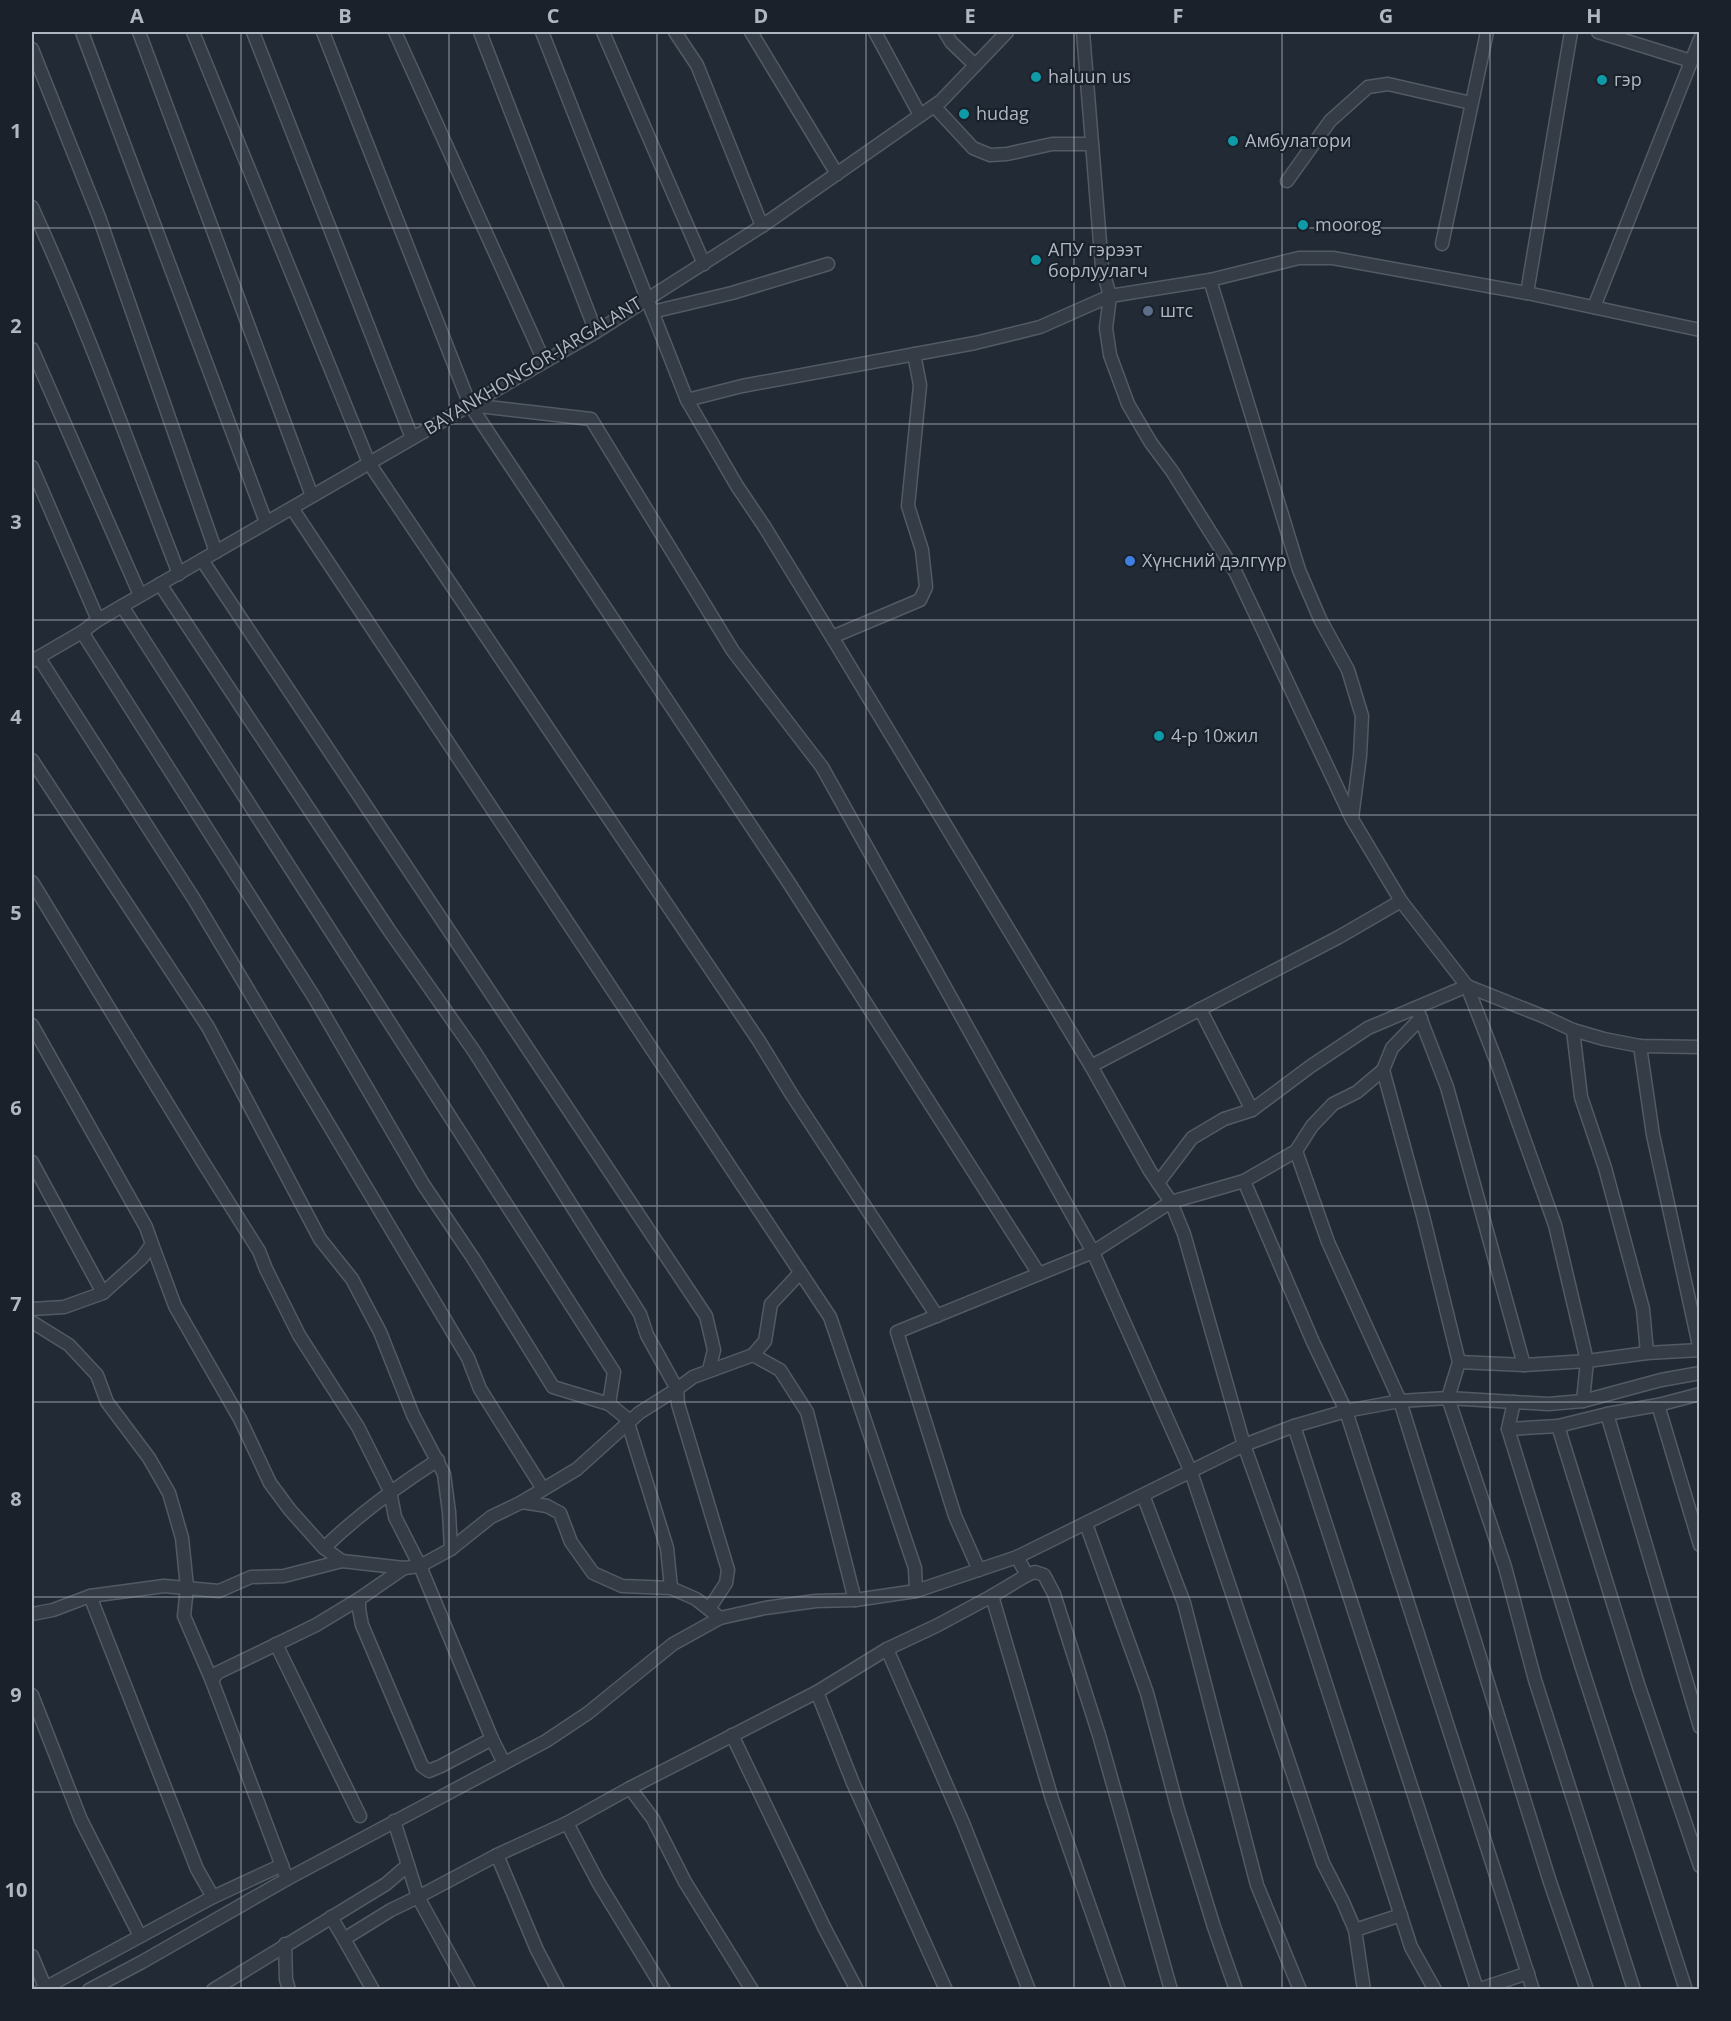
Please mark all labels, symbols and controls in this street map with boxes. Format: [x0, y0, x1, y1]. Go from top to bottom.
text: A [130, 2, 144, 29]
text: B [338, 2, 352, 29]
text: C [547, 2, 560, 29]
text: D [754, 2, 768, 29]
text: E [964, 2, 976, 29]
text: F [1173, 2, 1183, 29]
text: G [1379, 2, 1393, 29]
text: H [1586, 2, 1602, 29]
place label: haluun us [1048, 64, 1131, 88]
place label: гэр [1614, 67, 1642, 91]
marker: haluun us [1029, 70, 1043, 84]
marker: гэр [1595, 73, 1609, 87]
place label: hudag [976, 101, 1029, 125]
marker: hudag [957, 107, 971, 121]
text: 1 [10, 117, 22, 144]
place label: Амбулатори [1245, 128, 1351, 152]
marker: Амбулатори [1226, 134, 1240, 148]
place label: moorog [1315, 212, 1382, 236]
marker: moorog [1296, 218, 1310, 232]
place label: АПУ гэрээт борлуулагч [1048, 237, 1148, 282]
marker: АПУ гэрээт борлуулагч [1029, 253, 1043, 267]
street label: BAYANKHONGOR-JARGALANT [419, 290, 646, 440]
place label: штс [1160, 298, 1193, 322]
marker: штс [1141, 304, 1155, 318]
text: 2 [10, 312, 22, 339]
text: 3 [10, 508, 22, 535]
place label: Хүнсний дэлгүүр [1142, 548, 1287, 572]
marker: Хүнсний дэлгүүр [1123, 554, 1137, 568]
text: 4 [10, 703, 22, 730]
place label: 4-р 10жил [1171, 723, 1258, 747]
marker: 4-р 10жил [1152, 729, 1166, 743]
text: 5 [10, 899, 22, 926]
text: 6 [10, 1094, 22, 1121]
text: 7 [10, 1290, 22, 1317]
text: 8 [10, 1485, 22, 1512]
text: 9 [10, 1681, 22, 1708]
text: 10 [5, 1876, 27, 1903]

